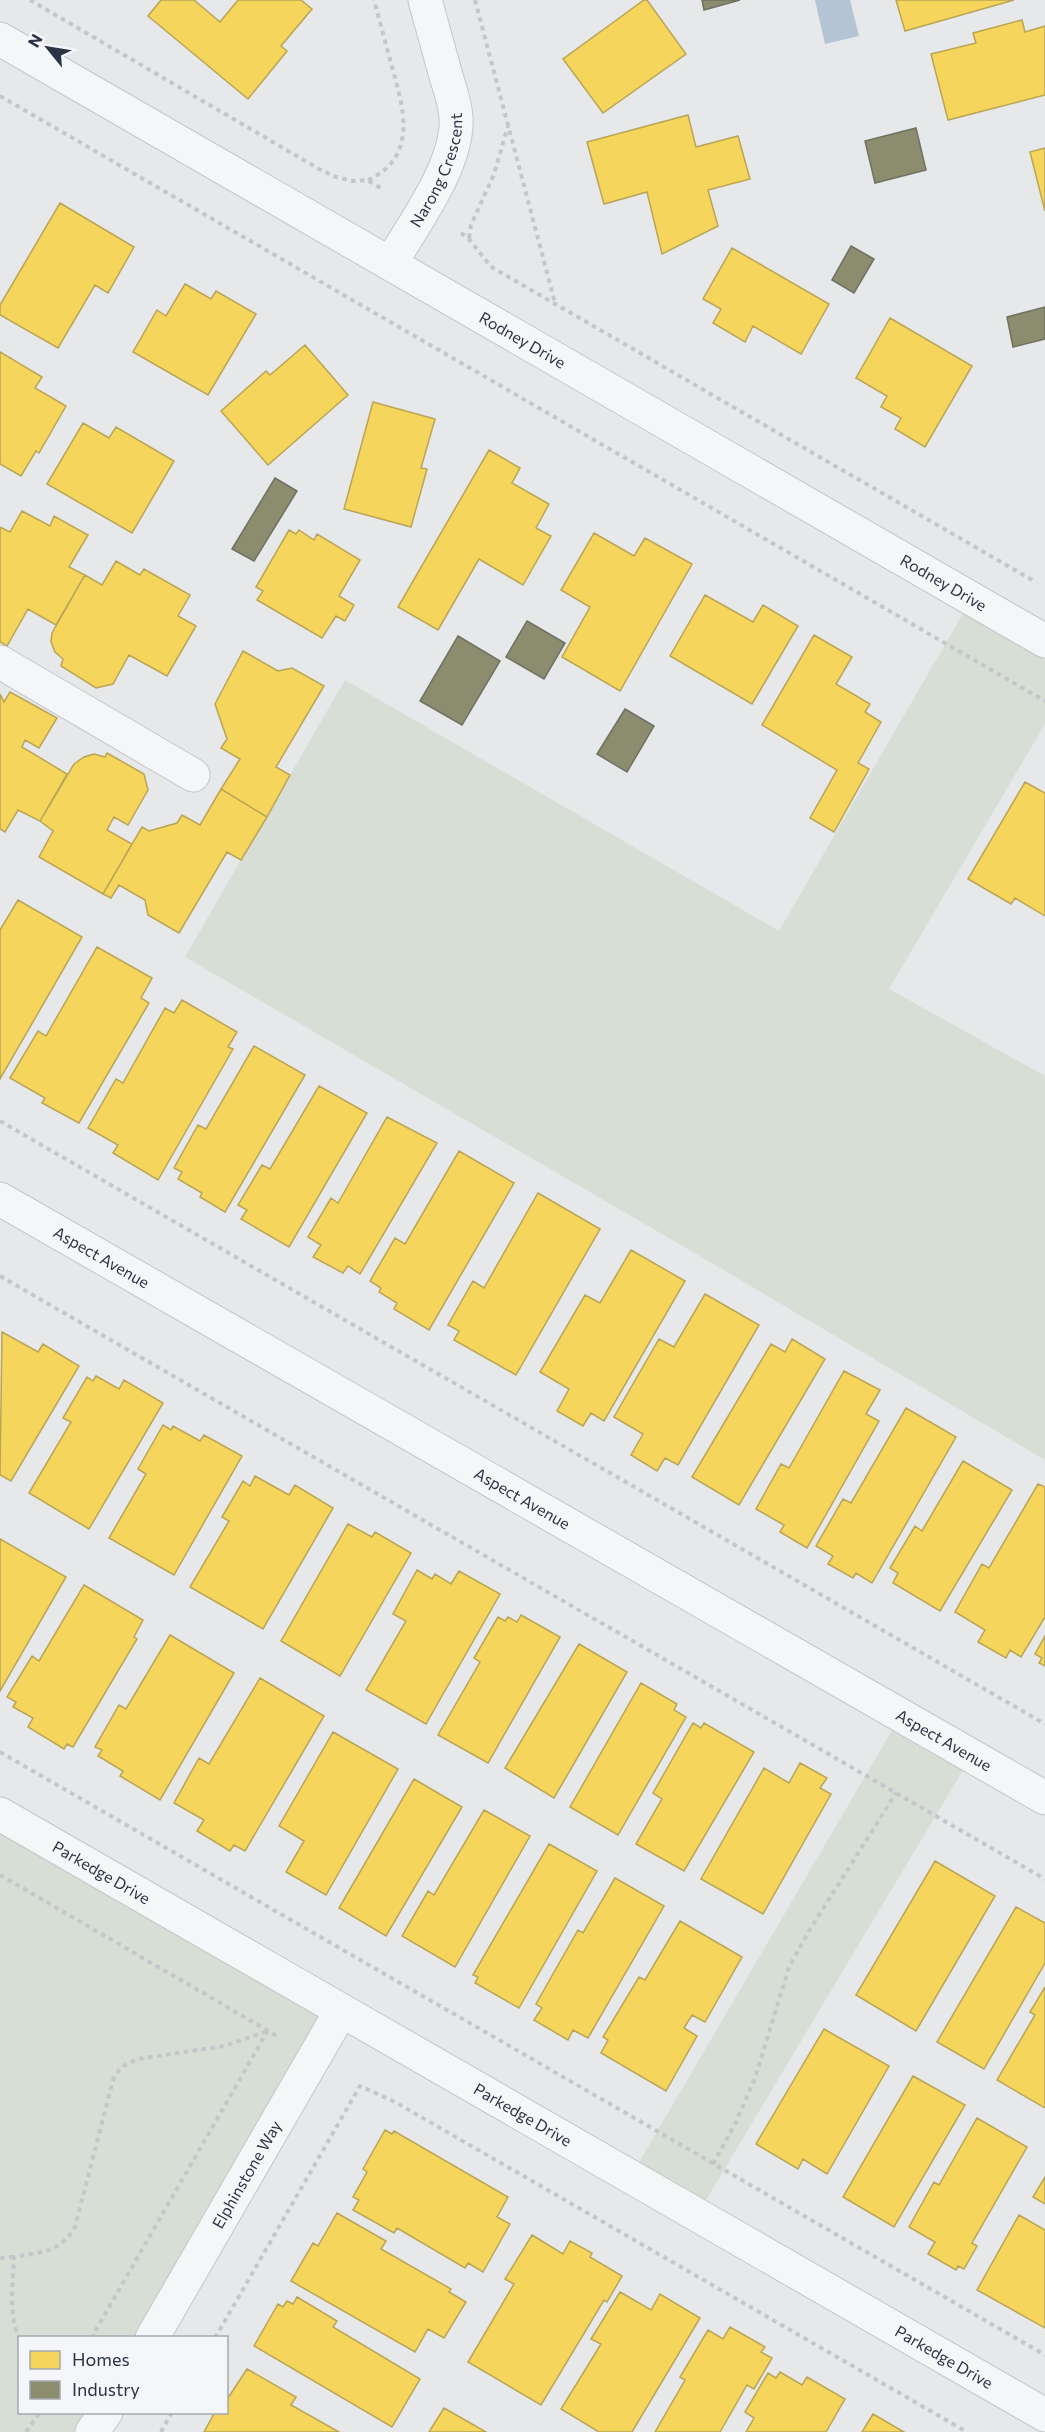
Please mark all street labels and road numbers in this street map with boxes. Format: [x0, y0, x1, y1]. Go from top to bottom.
street label: Narong Crescent [405, 112, 465, 230]
street label: Rodney Drive [476, 307, 569, 372]
street label: Rodney Drive [897, 550, 990, 614]
street label: Aspect Avenue [51, 1222, 153, 1292]
street label: Aspect Avenue [471, 1463, 574, 1533]
street label: Aspect Avenue [893, 1705, 995, 1775]
street label: Parkedge Drive [49, 1836, 154, 1907]
street label: Parkedge Drive [471, 2079, 575, 2150]
street label: Elphinstone Way [208, 2117, 285, 2231]
street label: Parkedge Drive [892, 2321, 997, 2392]

